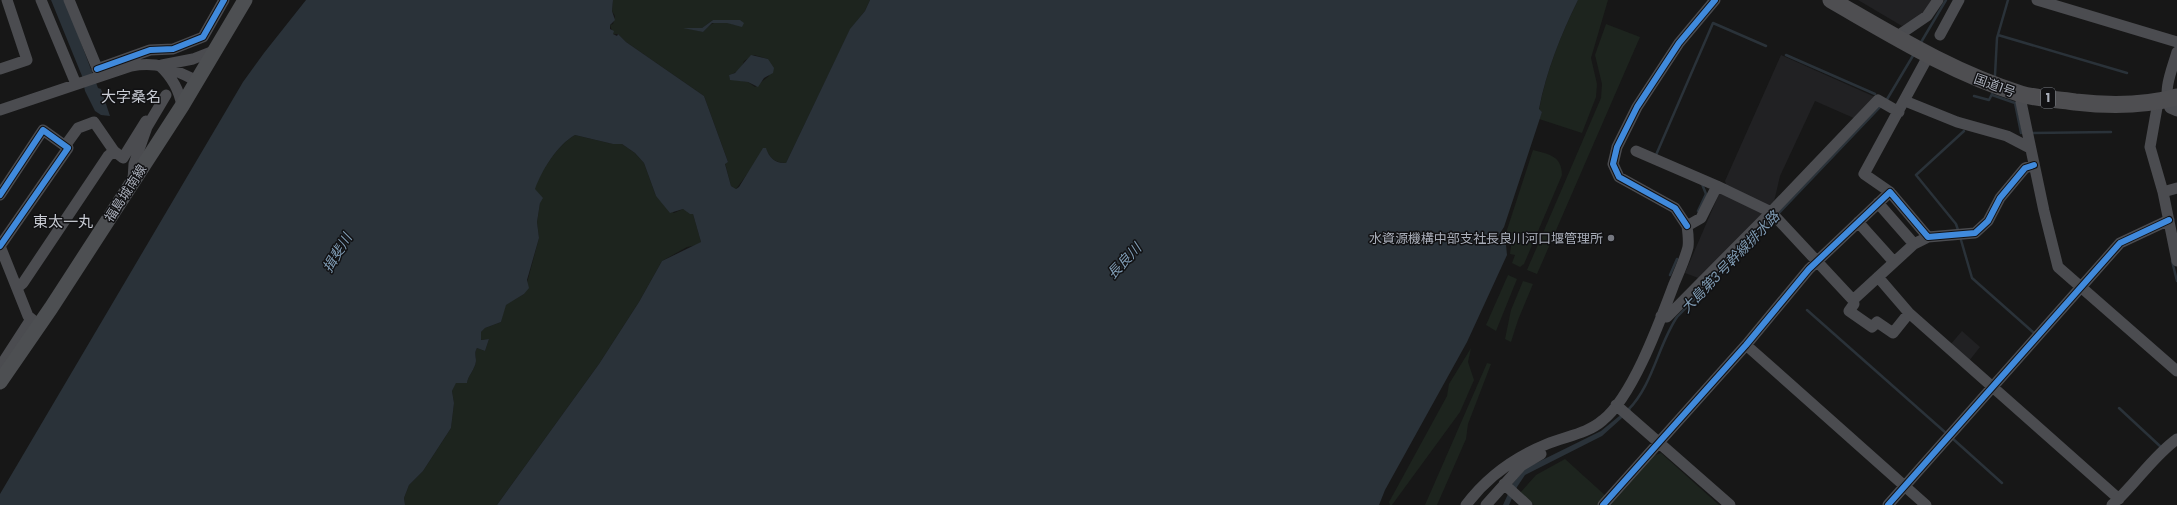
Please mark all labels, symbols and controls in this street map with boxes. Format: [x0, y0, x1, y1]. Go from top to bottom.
street label: 国道1号 [1971, 69, 2018, 102]
district label: 大字桑名 [101, 86, 161, 107]
road number: 1 [2041, 88, 2055, 108]
street label: 福島城南線 [100, 161, 151, 226]
water label: 大島第3号幹線排水路 [1676, 206, 1785, 317]
district label: 東太一丸 [33, 211, 93, 232]
water label: 揖斐川 [318, 228, 357, 276]
place label: 水資源機構中部支社長良川河口堰管理所 [1369, 229, 1603, 248]
marker: 水資源機構中部支社長良川河口堰管理所 [1606, 233, 1616, 243]
water label: 長良川 [1102, 237, 1147, 283]

